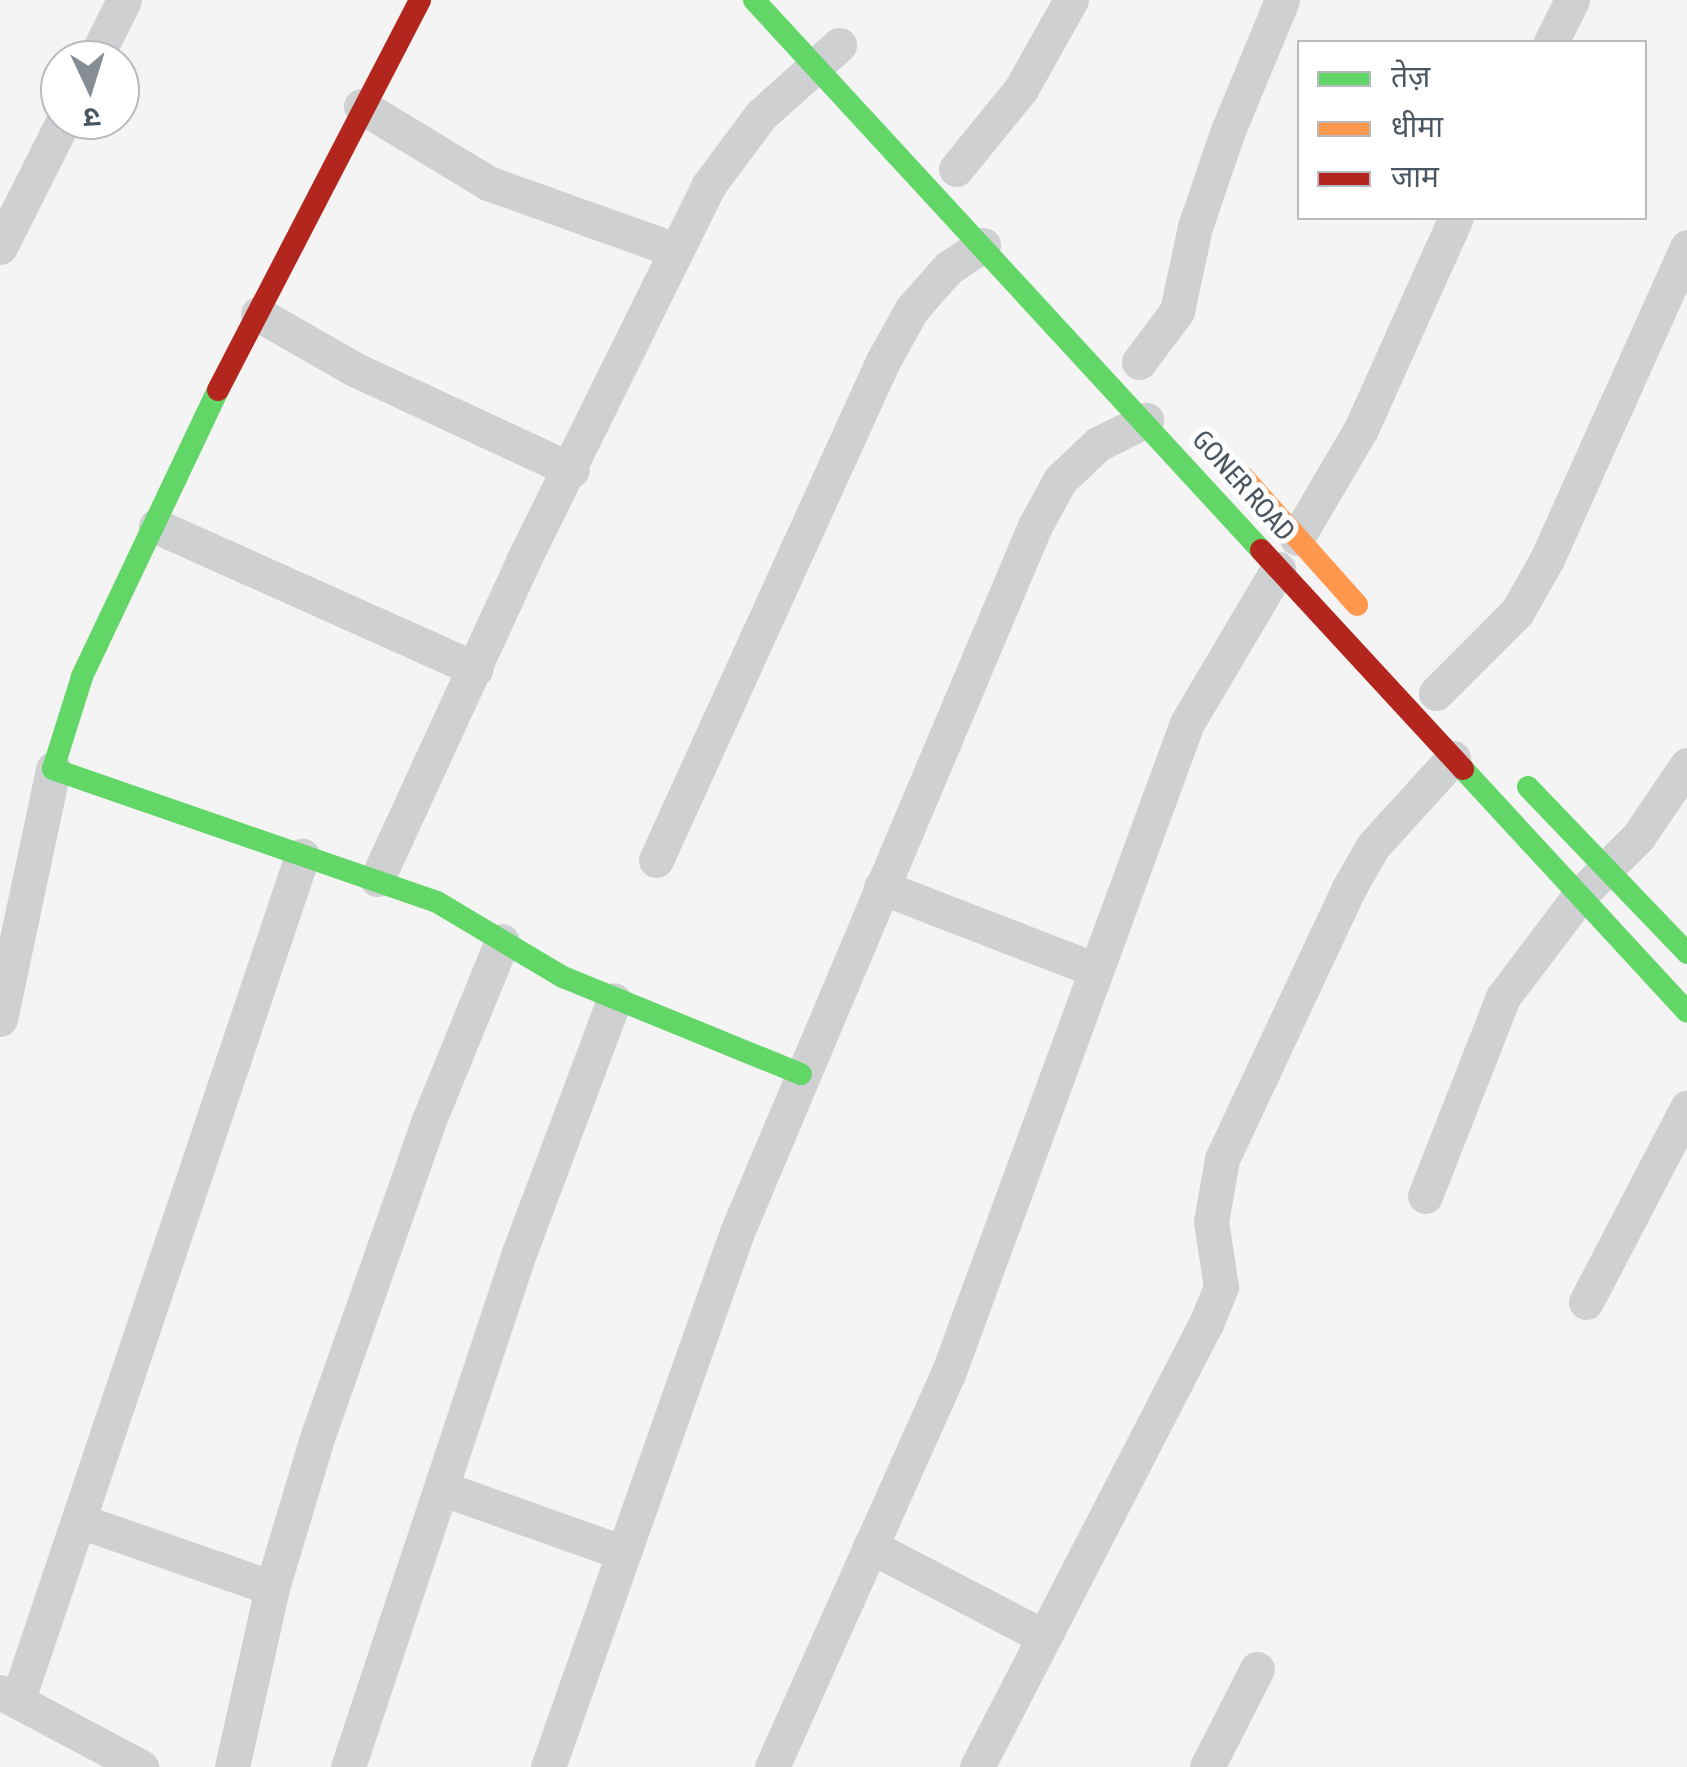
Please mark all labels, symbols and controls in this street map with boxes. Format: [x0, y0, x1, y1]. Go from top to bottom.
north arrow [40, 40, 140, 140]
legend [1297, 40, 1647, 220]
text: तेज़ [1391, 59, 1430, 93]
text: उ [83, 101, 101, 134]
text: धीमा [1391, 109, 1443, 143]
text: जाम [1391, 159, 1439, 193]
street label: GONER ROAD [1186, 423, 1302, 547]

